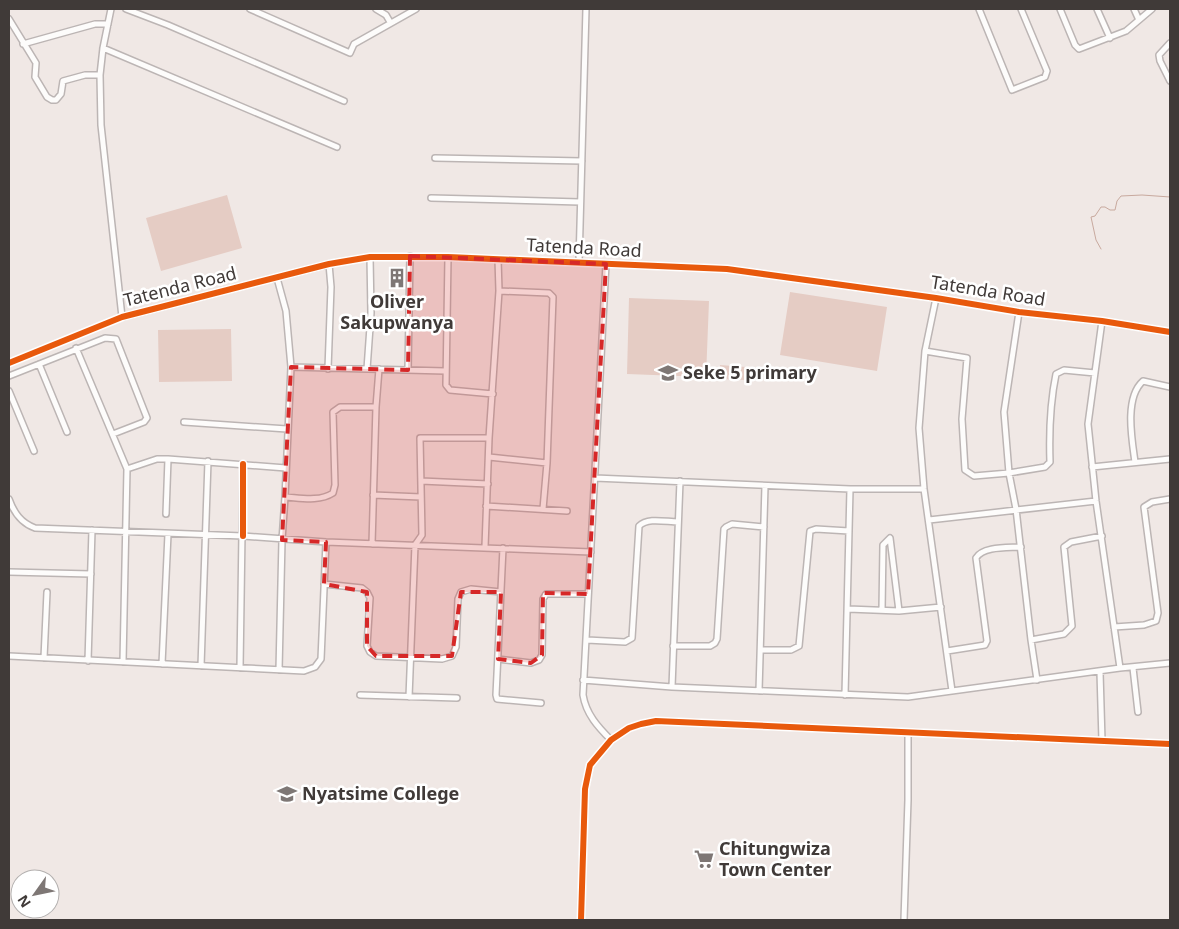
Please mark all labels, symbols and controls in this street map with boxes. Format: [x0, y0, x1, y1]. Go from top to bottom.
street label: Tatenda Road [526, 232, 642, 262]
street label: Tatenda Road [121, 260, 239, 312]
building icon: Oliver Sakupwanya [386, 267, 408, 289]
street label: Tatenda Road [929, 269, 1047, 311]
place label: Oliver Sakupwanya [340, 289, 454, 334]
place label: Seke 5 primary [683, 360, 817, 384]
school or university icon: Seke 5 primary [657, 362, 679, 384]
place label: Nyatsime College [302, 781, 459, 805]
school or university icon: Nyatsime College [276, 783, 298, 805]
place label: Chitungwiza Town Center [719, 836, 831, 881]
supermarket icon: Chitungwiza Town Center [693, 848, 715, 870]
north arrow [10, 869, 60, 919]
text: N [13, 891, 35, 911]

